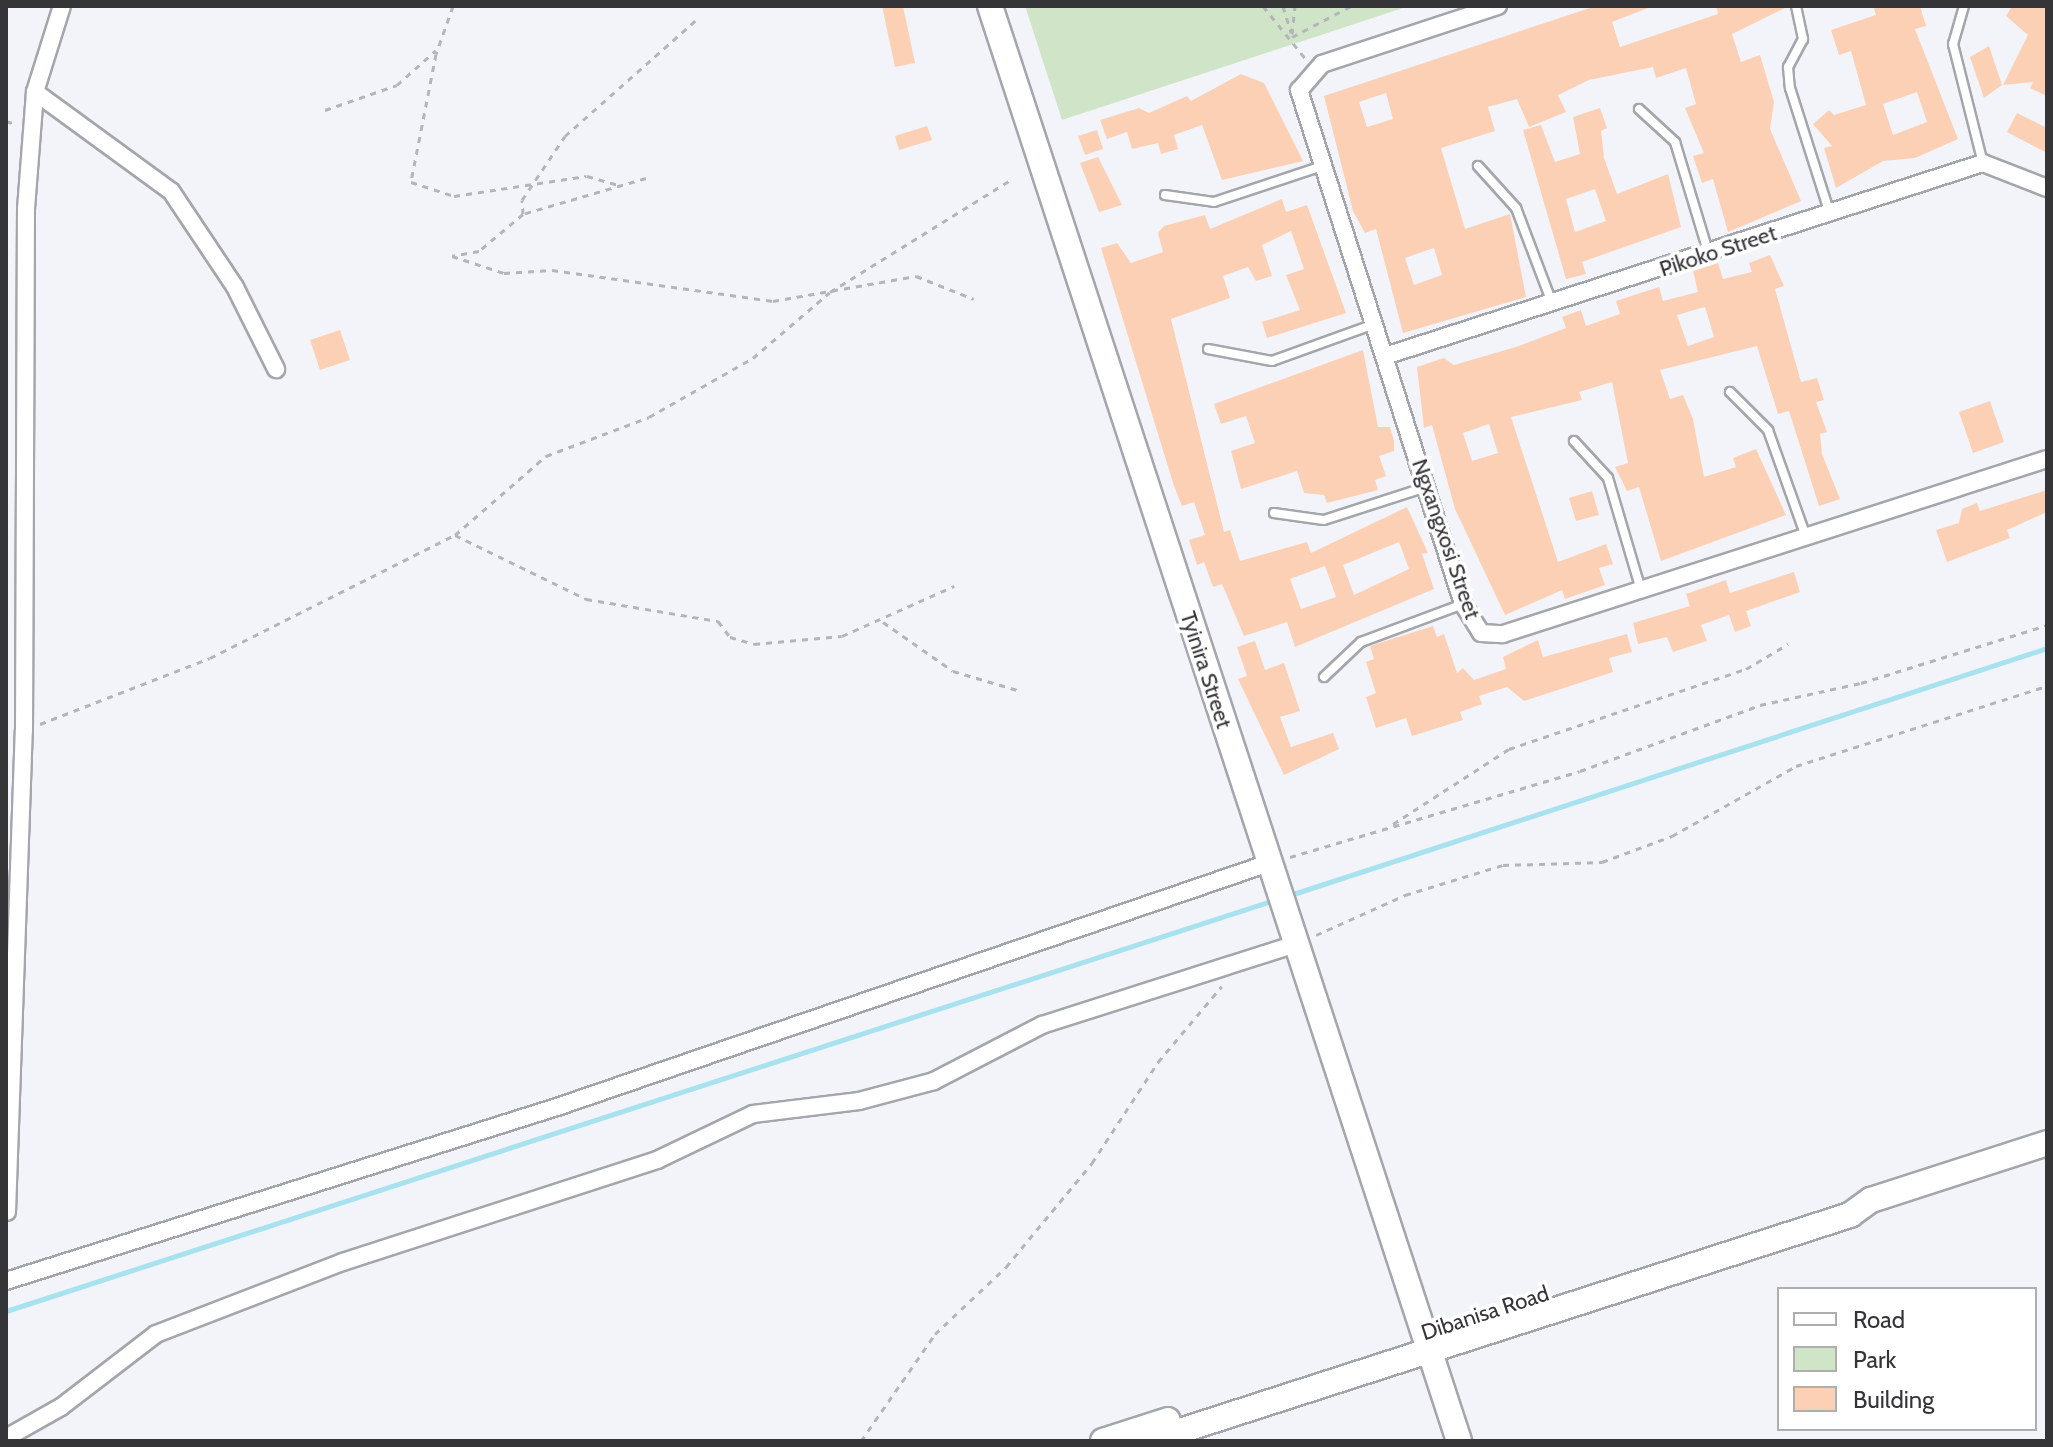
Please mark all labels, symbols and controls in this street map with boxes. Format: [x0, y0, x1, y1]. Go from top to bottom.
street label: Pikoko Street [1656, 220, 1780, 282]
street label: Ngxangxosi Street [1406, 455, 1486, 623]
street label: Tyinira Street [1175, 608, 1237, 732]
street label: Dibanisa Road [1418, 1280, 1552, 1346]
legend [1777, 1287, 2037, 1431]
text: Road [1853, 1305, 1905, 1334]
text: Park [1853, 1345, 1896, 1374]
text: Building [1853, 1385, 1934, 1414]

